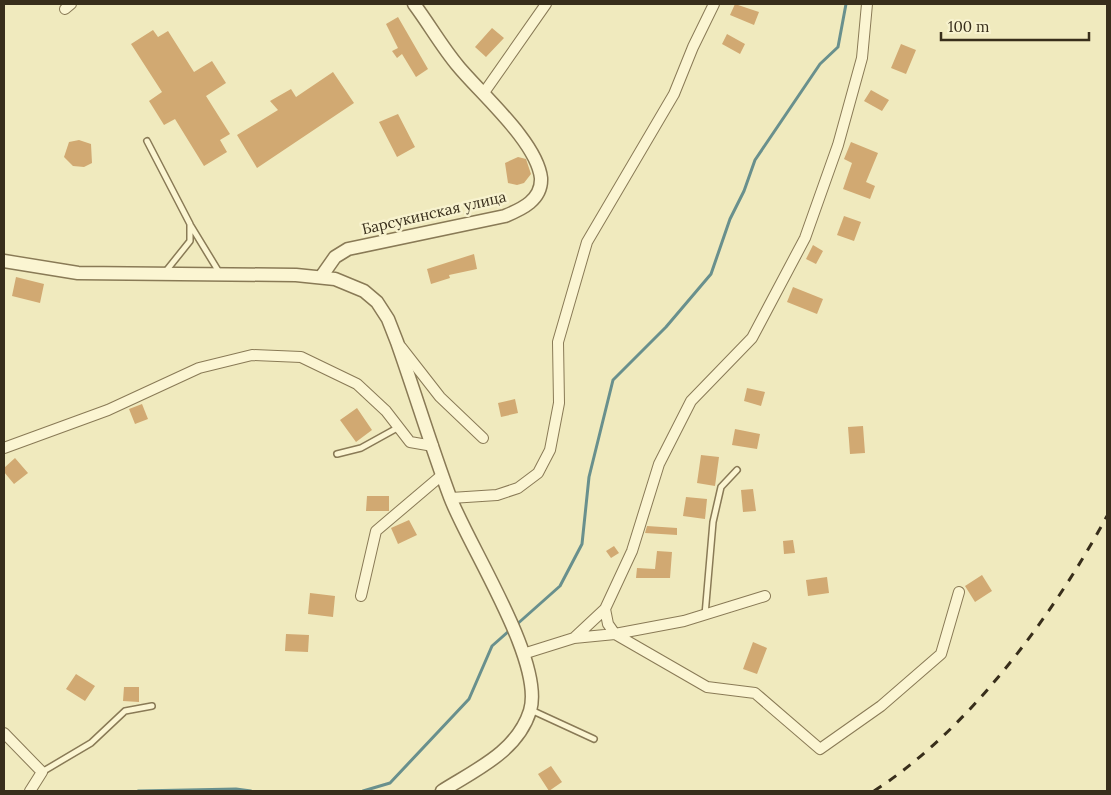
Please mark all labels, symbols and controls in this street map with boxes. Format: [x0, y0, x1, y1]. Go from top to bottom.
scale bar [941, 10, 1088, 42]
text: 100 m [948, 17, 989, 36]
street label: Барсукинская улица [360, 187, 508, 238]

